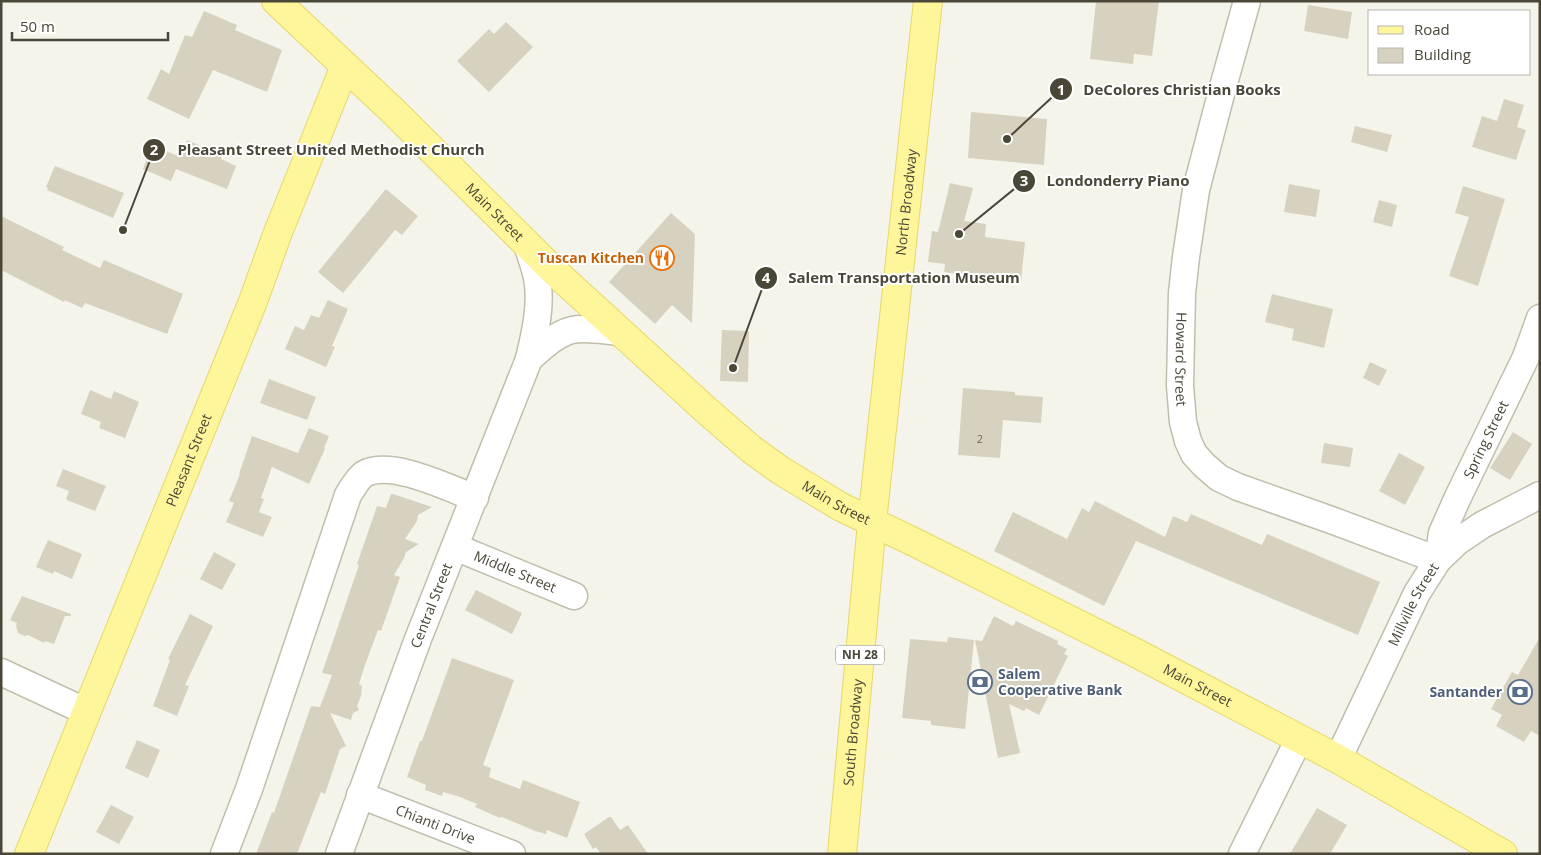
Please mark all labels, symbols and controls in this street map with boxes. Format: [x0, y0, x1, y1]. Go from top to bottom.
scale bar [12, 10, 169, 42]
legend [1368, 10, 1531, 75]
text: 50 m [20, 16, 55, 36]
text: Road [1414, 19, 1450, 39]
text: Building [1414, 44, 1471, 64]
callout: DeColores Christian Books [1048, 74, 1290, 104]
text: 1 [1057, 79, 1065, 99]
text: DeColores Christian Books [1083, 79, 1281, 99]
callout: Pleasant Street United Methodist Church [142, 135, 494, 165]
text: 2 [150, 139, 159, 159]
text: Pleasant Street United Methodist Church [177, 139, 485, 159]
street label: North Broadway [891, 147, 921, 256]
callout: Londonderry Piano [1011, 166, 1199, 196]
text: 3 [1020, 170, 1028, 190]
text: Londonderry Piano [1047, 170, 1189, 190]
street label: Main Street [462, 178, 528, 245]
restaurant icon: Tuscan Kitchen [649, 245, 675, 271]
place label: Tuscan Kitchen [538, 248, 644, 267]
callout: Salem Transportation Museum [753, 263, 1030, 293]
text: 4 [762, 267, 771, 287]
text: Salem Transportation Museum [788, 267, 1020, 287]
street label: Howard Street [1171, 312, 1192, 407]
street label: Spring Street [1458, 397, 1512, 482]
street label: Pleasant Street [161, 411, 216, 509]
house number: 2 [977, 431, 983, 446]
street label: Main Street [799, 476, 874, 529]
street label: Middle Street [471, 546, 559, 597]
street label: Millville Street [1383, 559, 1443, 649]
street label: Central Street [405, 560, 456, 651]
road number: NH 28 [836, 646, 884, 664]
street label: Main Street [1160, 659, 1236, 711]
place label: Salem Cooperative Bank [998, 664, 1122, 699]
bank icon: Salem Cooperative Bank [967, 669, 993, 695]
street label: South Broadway [838, 677, 867, 787]
bank icon: Santander [1507, 679, 1533, 705]
place label: Santander [1429, 682, 1503, 701]
street label: Chianti Drive [393, 800, 478, 848]

